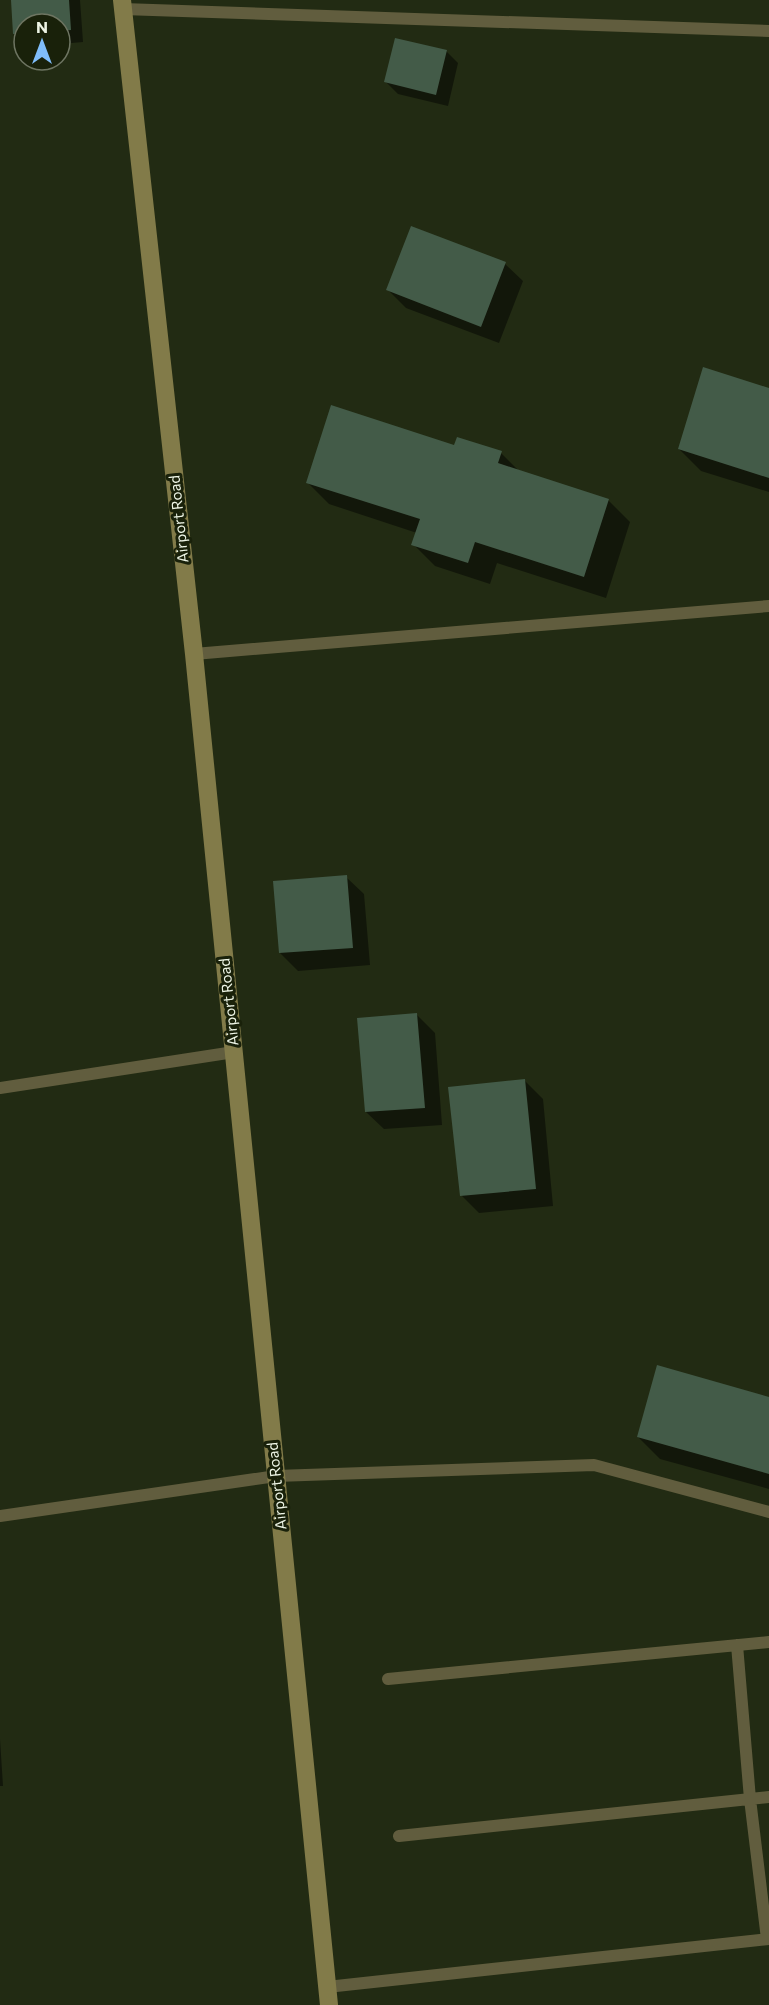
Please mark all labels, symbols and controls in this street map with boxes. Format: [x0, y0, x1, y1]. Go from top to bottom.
north arrow [12, 12, 72, 72]
text: N [36, 17, 48, 36]
street label: Airport Road [164, 474, 192, 564]
street label: Airport Road [214, 957, 242, 1047]
street label: Airport Road [262, 1441, 290, 1531]

